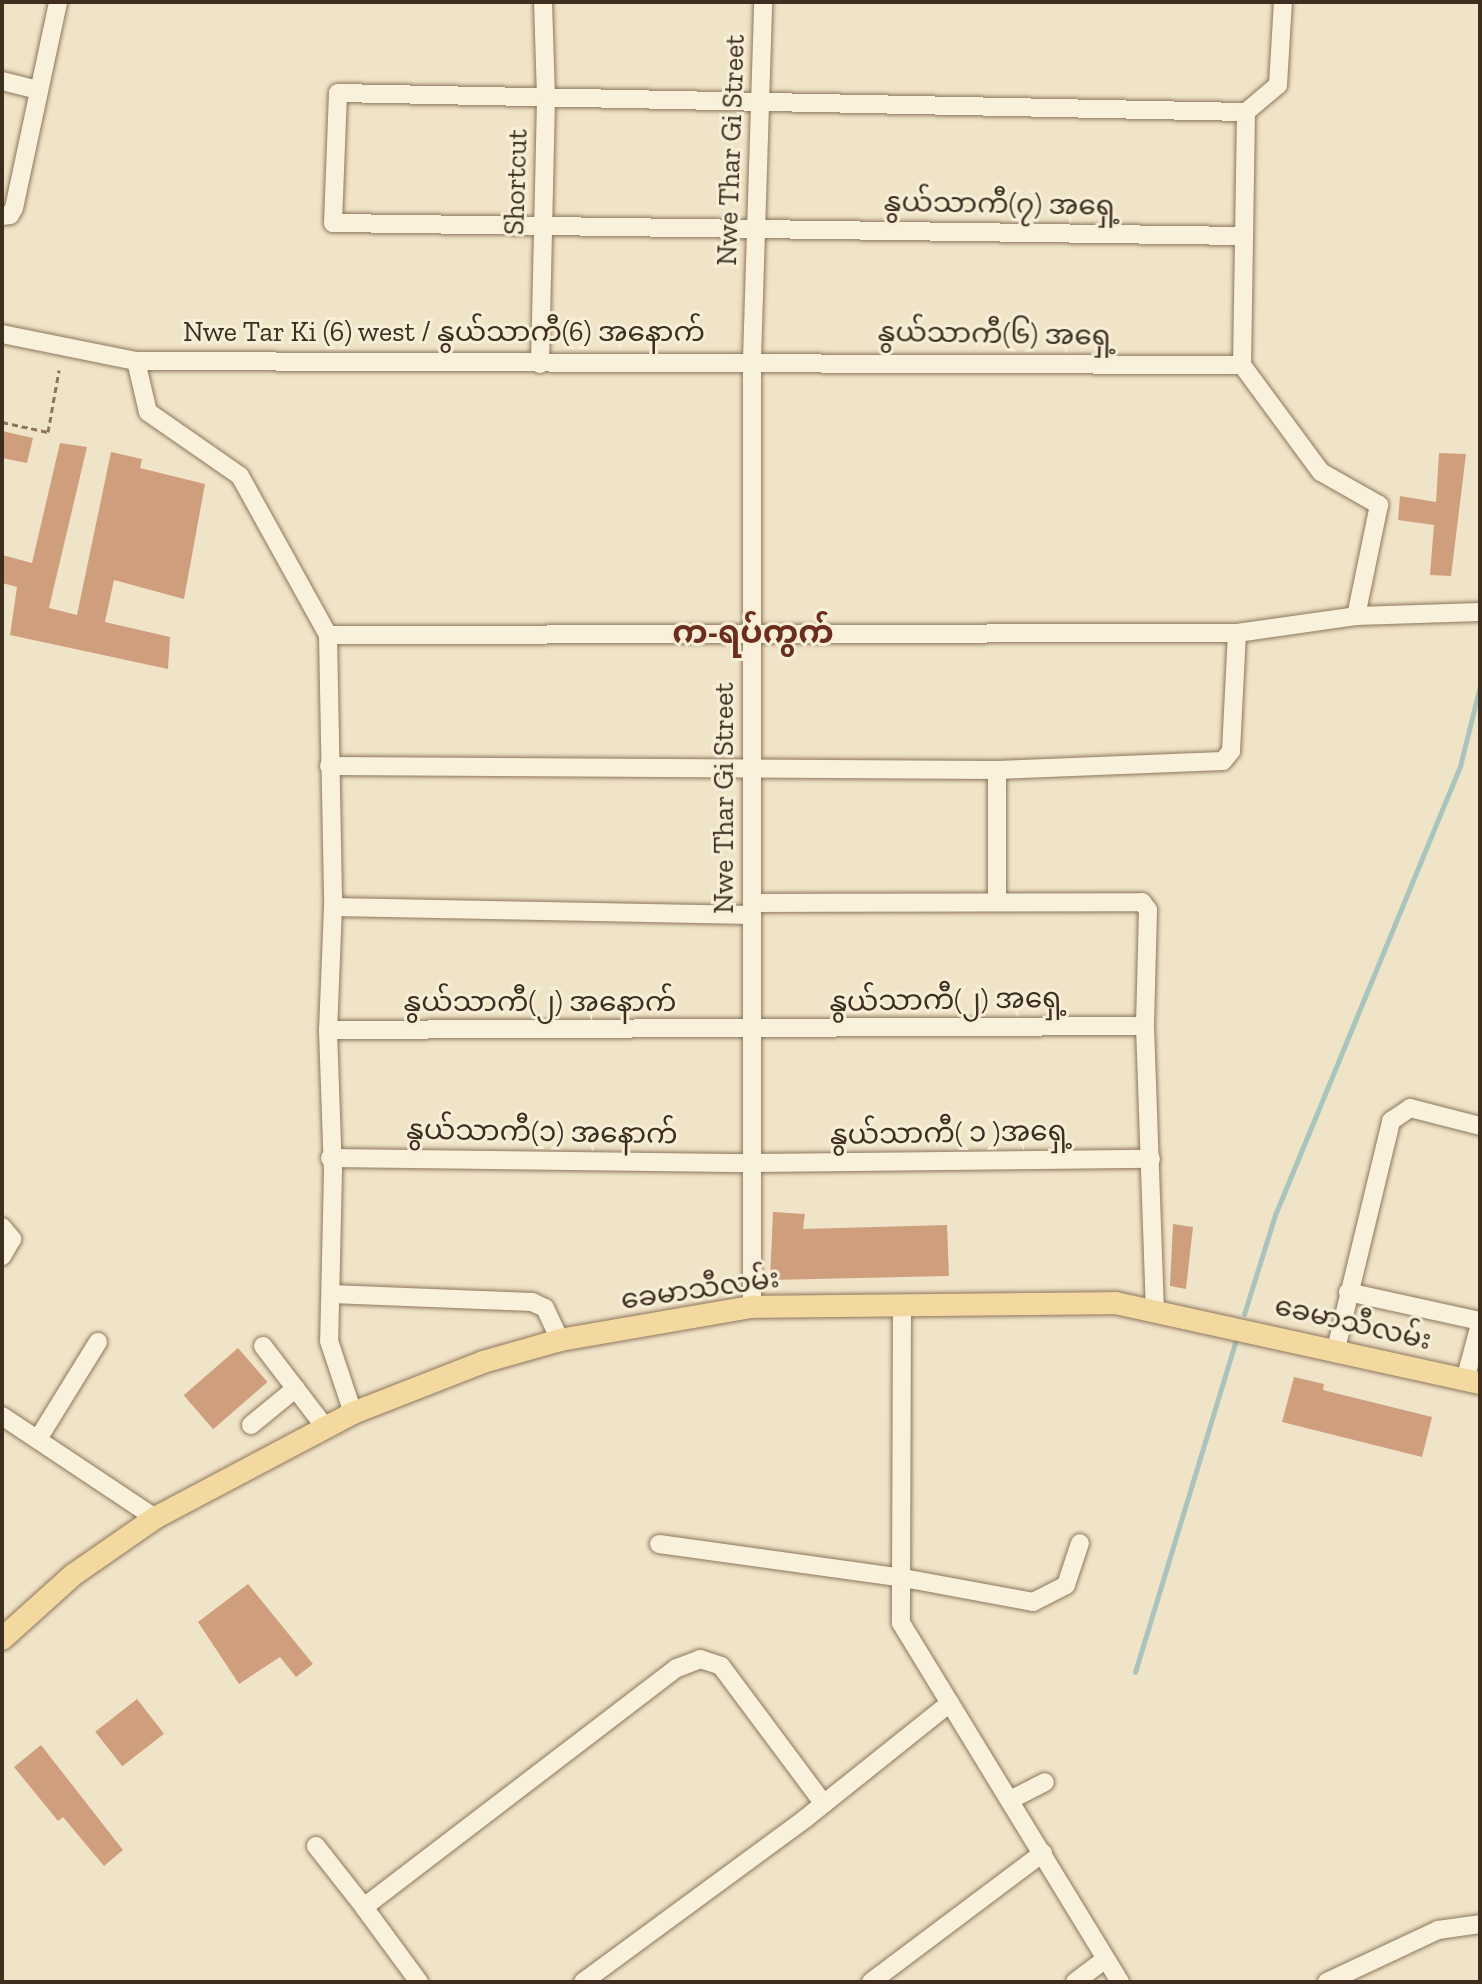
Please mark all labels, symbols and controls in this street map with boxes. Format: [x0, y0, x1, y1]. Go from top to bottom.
street label: Nwe Thar Gi Street [710, 33, 752, 267]
street label: Shortcut [497, 128, 535, 236]
street label: နွယ်သာကီ(၇) အရှေ့ [883, 185, 1121, 223]
street label: Nwe Tar Ki (6) west / နွယ်သာကီ(6) အနောက် [182, 315, 706, 349]
street label: နွယ်သာကီ(၆) အရှေ့ [877, 315, 1117, 353]
district label: က-ရပ်ကွက် [672, 613, 834, 651]
street label: Nwe Thar Gi Street [707, 682, 741, 914]
street label: နွယ်သာကီ(၂) အရှေ့ [829, 981, 1067, 1019]
street label: နွယ်သာကီ(၂) အနောက် [404, 985, 676, 1019]
street label: နွယ်သာကီ(၁) အနောက် [406, 1113, 678, 1151]
street label: နွယ်သာကီ( ၁ )အရှေ့ [830, 1114, 1072, 1152]
street label: ခေမာသီလမ်း [619, 1261, 781, 1317]
street label: ခေမာသီလမ်း [1271, 1289, 1435, 1357]

